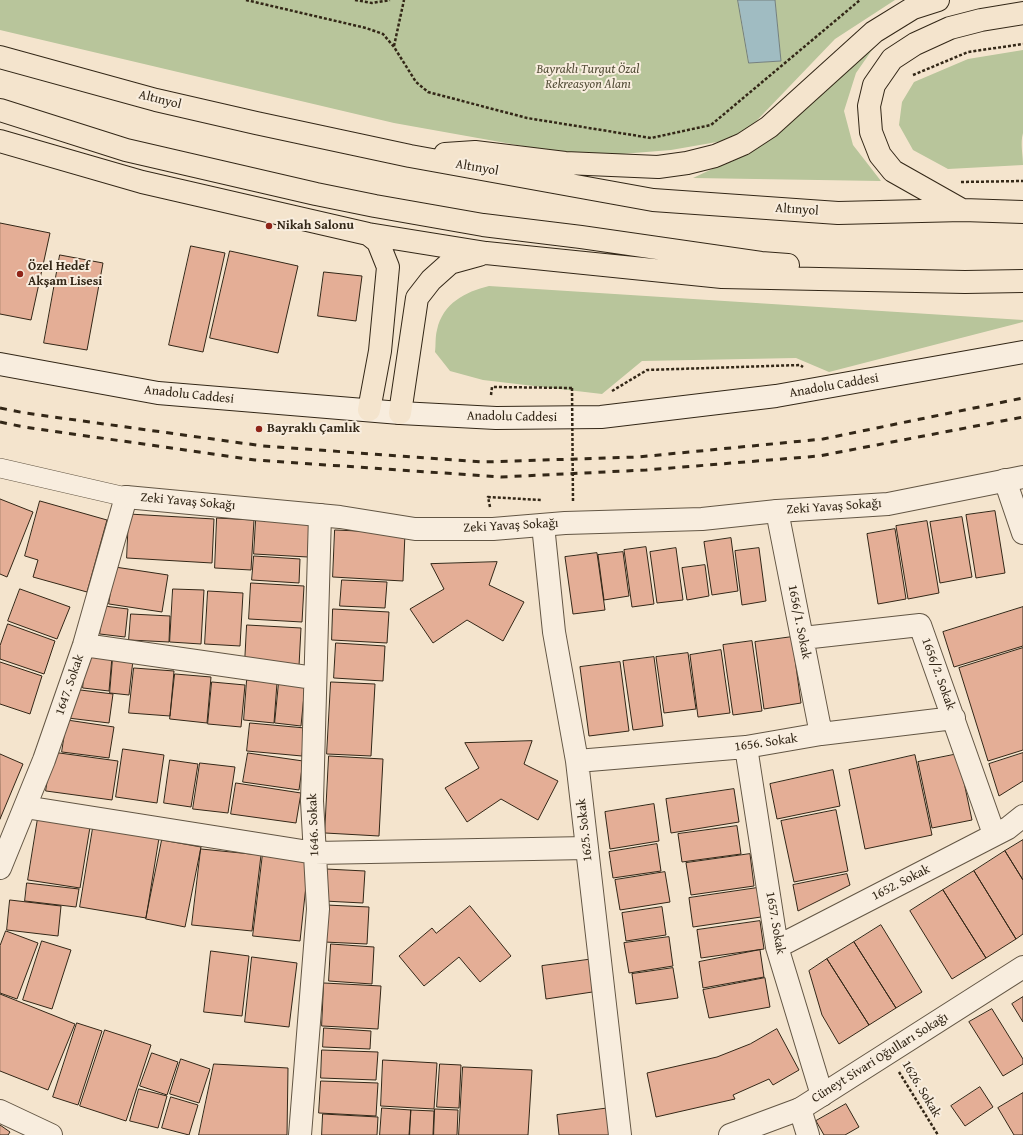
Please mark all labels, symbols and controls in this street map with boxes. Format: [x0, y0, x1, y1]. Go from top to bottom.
park label: Bayraklı Turgut Özal Rekreasyon Alanı [537, 62, 639, 93]
street label: Altınyol [137, 87, 183, 113]
street label: Altınyol [454, 157, 500, 179]
street label: Altınyol [775, 201, 819, 219]
place label: Nikah Salonu [277, 218, 354, 234]
marker: Nikah Salonu [264, 221, 274, 231]
place label: Özel Hedef Akşam Lisesi [28, 259, 102, 290]
marker: Özel Hedef Akşam Lisesi [15, 269, 25, 279]
street label: Anadolu Caddesi [788, 370, 880, 402]
street label: Anadolu Caddesi [143, 383, 235, 407]
street label: Anadolu Caddesi [467, 408, 557, 426]
place label: Bayraklı Çamlık [267, 421, 360, 437]
marker: Bayraklı Çamlık [254, 424, 264, 434]
street label: Zeki Yavaş Sokağı [140, 490, 236, 514]
street label: Zeki Yavaş Sokağı [786, 496, 882, 518]
street label: Zeki Yavaş Sokağı [463, 516, 559, 536]
street label: 1656/1. Sokak [784, 583, 814, 661]
street label: 1656/2. Sokak [918, 636, 958, 712]
street label: 1647. Sokak [52, 652, 88, 718]
street label: 1656. Sokak [734, 731, 798, 755]
street label: 1646. Sokak [305, 793, 323, 857]
street label: 1625. Sokak [574, 798, 596, 862]
street label: 1652. Sokak [869, 862, 933, 904]
street label: 1657. Sokak [762, 890, 788, 956]
street label: Cüneyt Sivari Oğulları Sokağı [809, 1009, 951, 1107]
street label: 1626. Sokak [898, 1058, 944, 1120]

